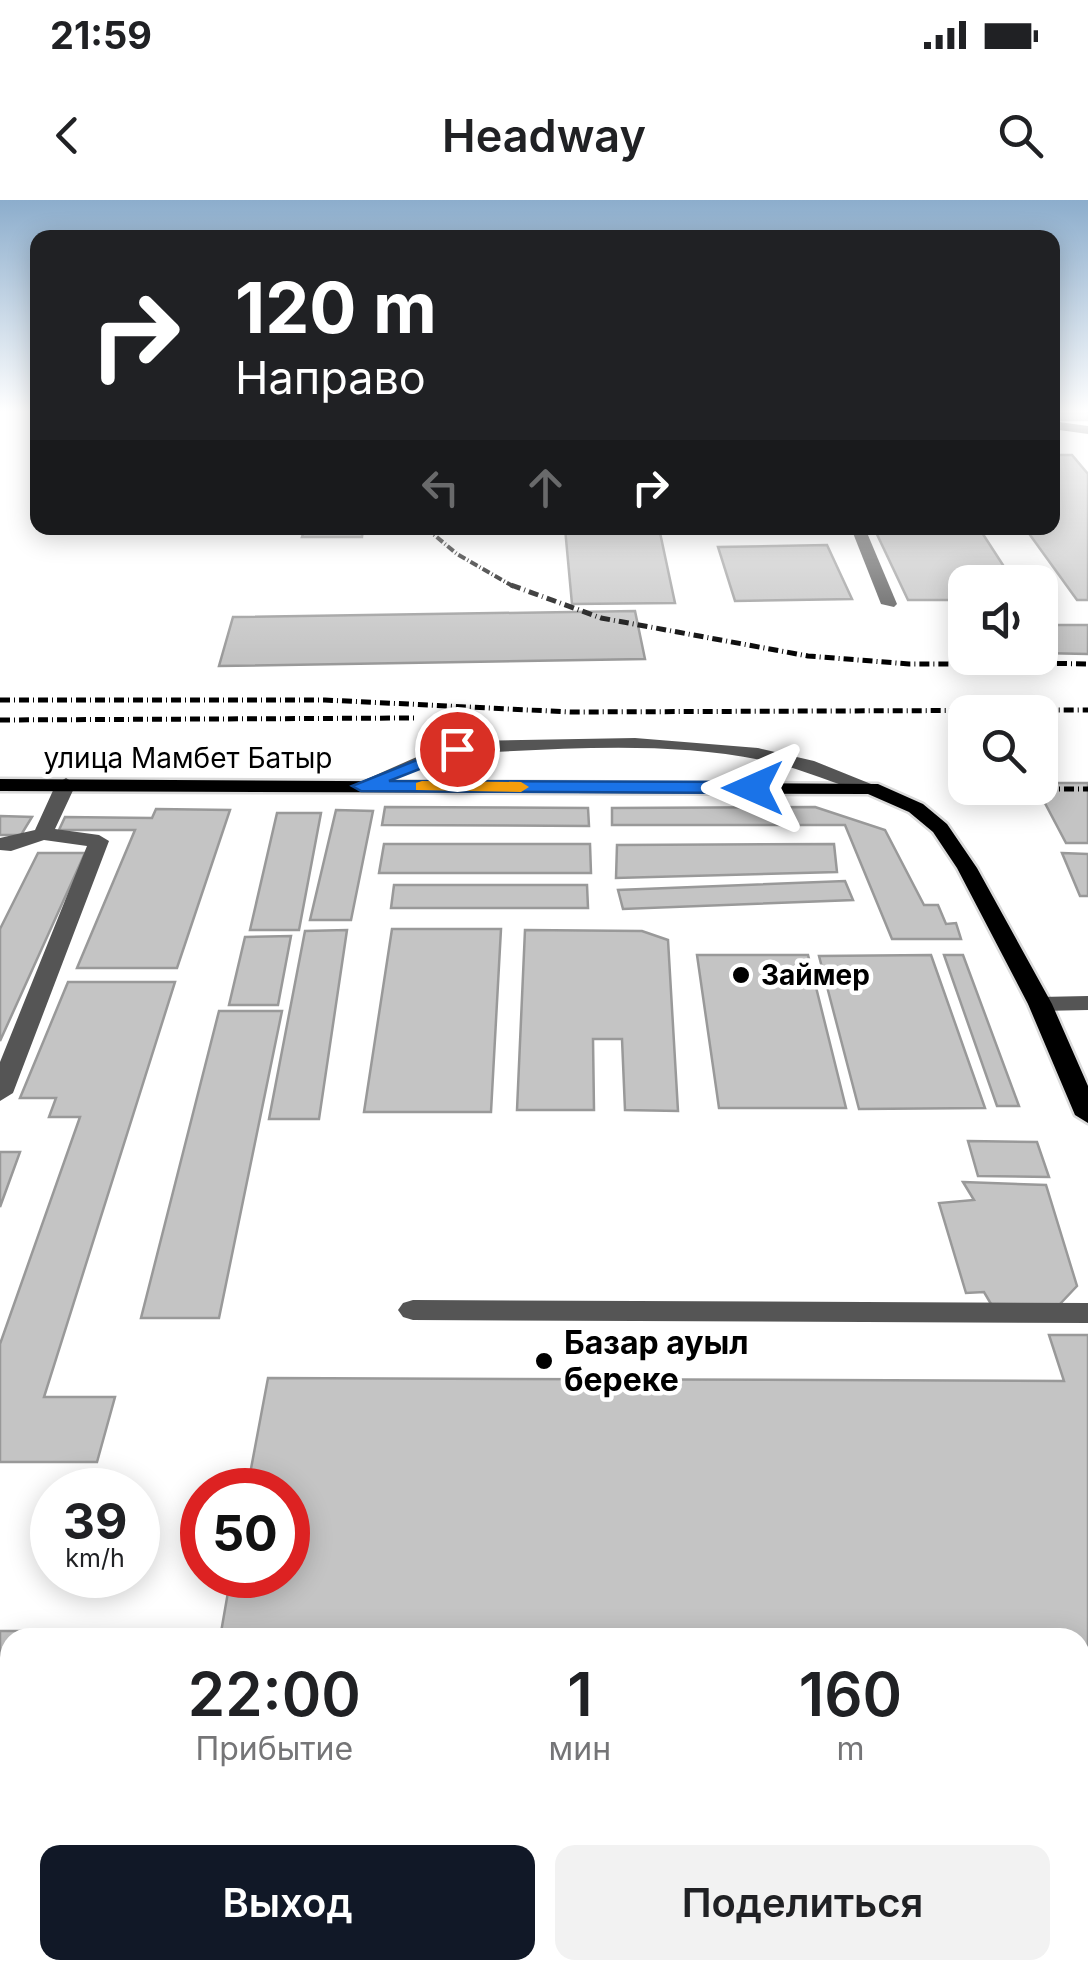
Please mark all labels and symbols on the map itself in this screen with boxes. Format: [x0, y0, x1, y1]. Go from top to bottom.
pin [415, 707, 500, 792]
position arrow [701, 736, 805, 840]
street label: улица Мамбет Батыр [44, 741, 332, 775]
place label: Займер [761, 958, 870, 992]
marker: Займер [730, 964, 752, 986]
place label: Базар ауыл береке [564, 1323, 749, 1399]
marker: Базар ауыл береке [533, 1350, 555, 1372]
speed limit sign: 50 [180, 1468, 310, 1598]

